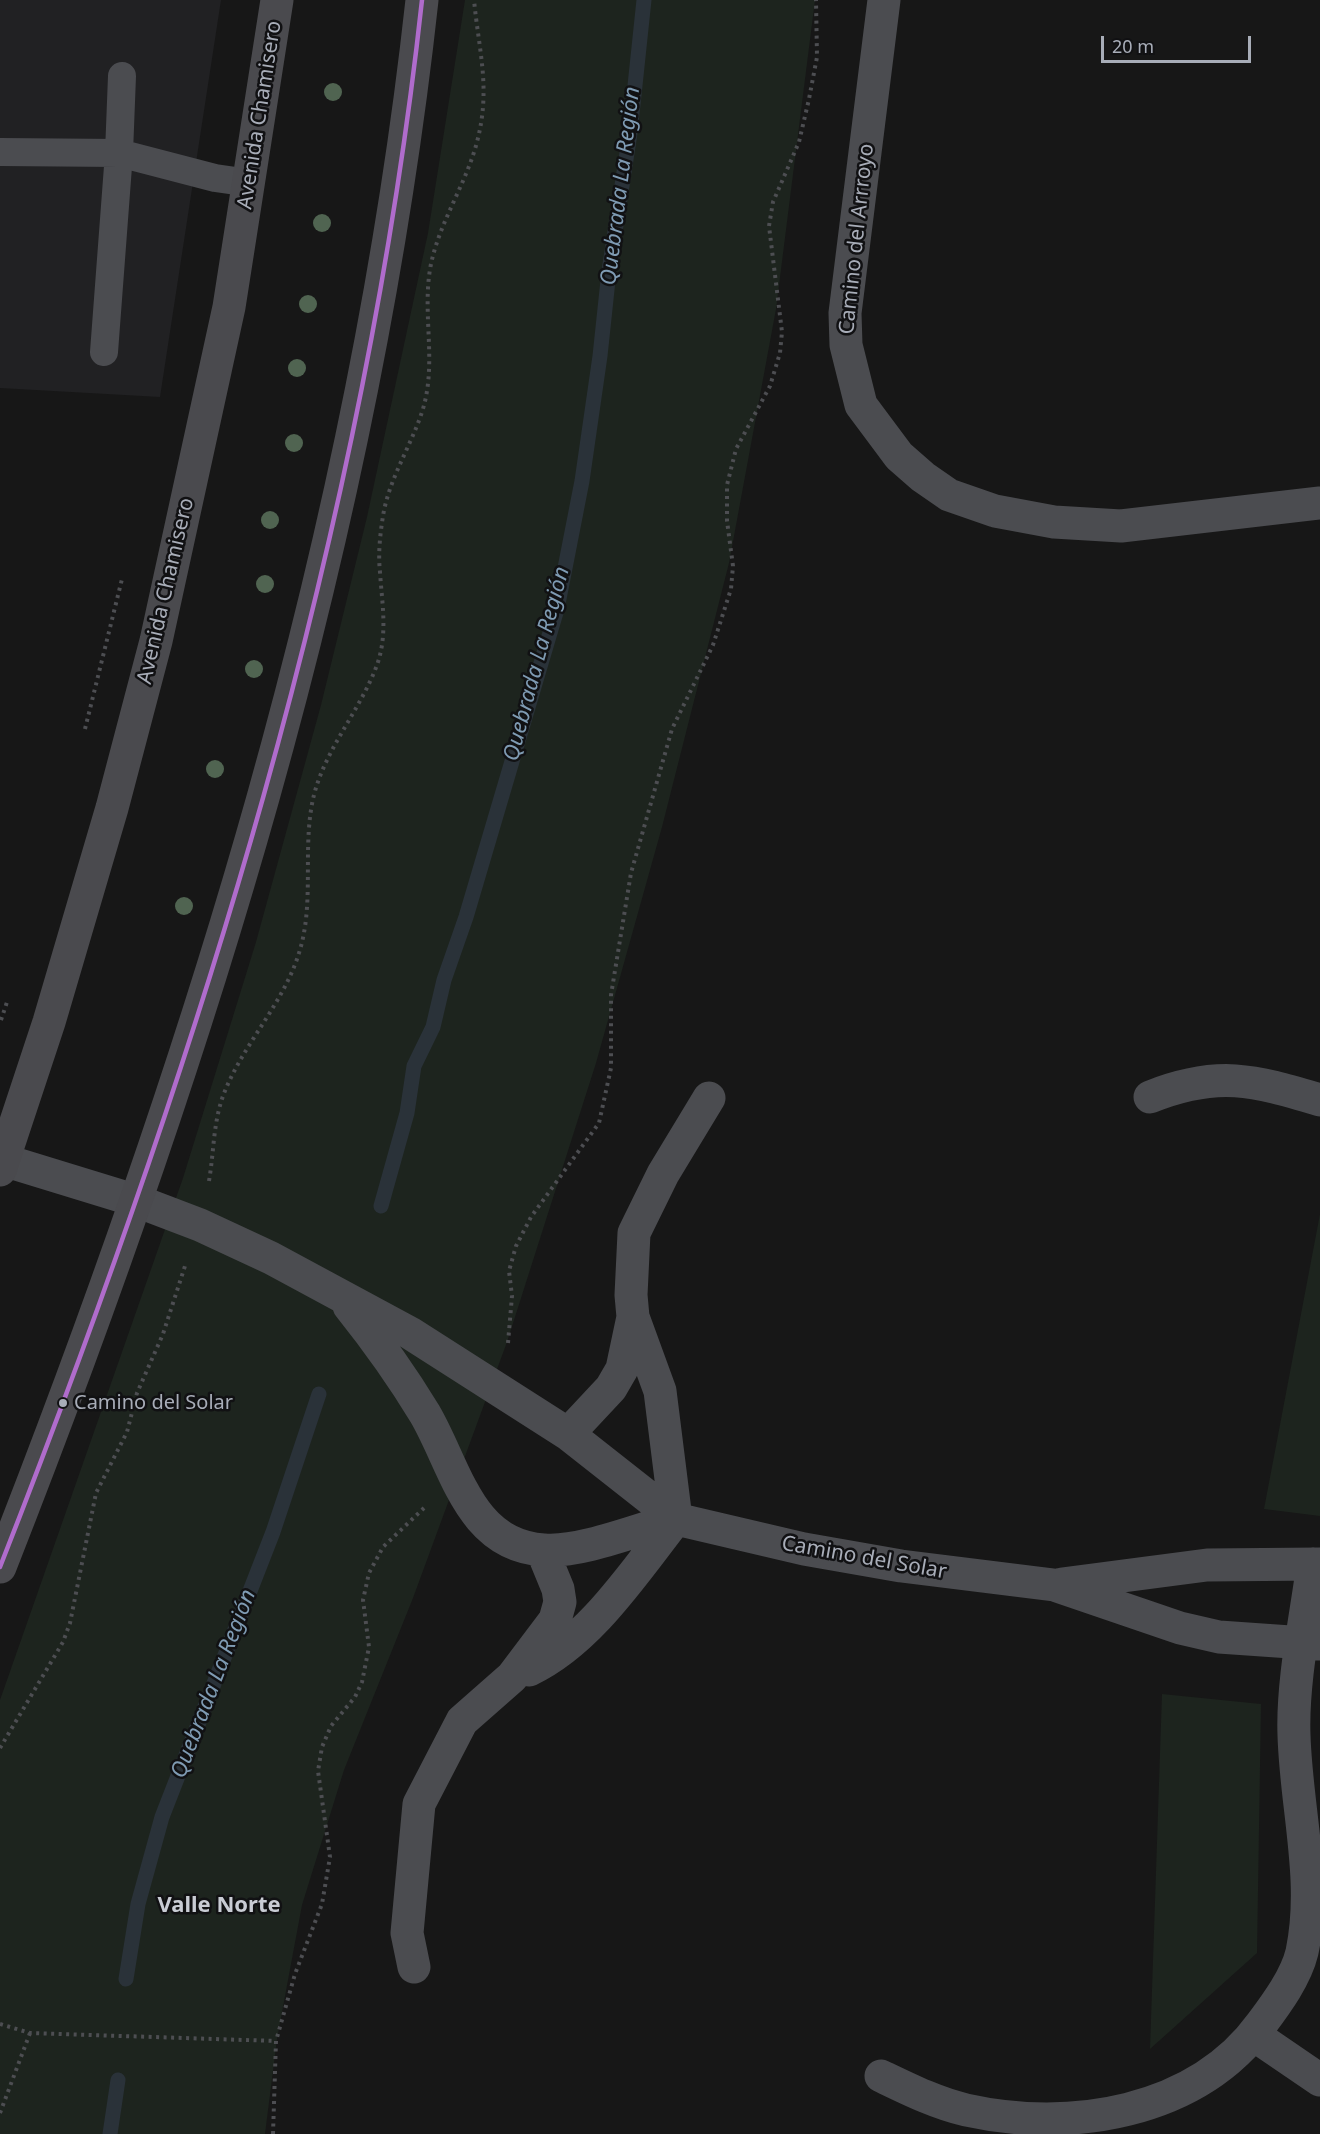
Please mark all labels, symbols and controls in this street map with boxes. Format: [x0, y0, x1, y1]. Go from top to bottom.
street label: Avenida Chamisero [233, 19, 287, 211]
scale bar [1104, 24, 1254, 62]
text: 20 m [1112, 34, 1154, 58]
water label: Quebrada La Región [596, 85, 646, 287]
street label: Camino del Arrroyo [834, 142, 880, 336]
street label: Avenida Chamisero [132, 495, 200, 687]
water label: Quebrada La Región [498, 564, 576, 764]
place label: Camino del Solar [74, 1391, 233, 1415]
marker: Camino del Solar [57, 1397, 69, 1409]
street label: Camino del Solar [780, 1531, 948, 1585]
water label: Quebrada La Región [166, 1586, 262, 1782]
district label: Valle Norte [157, 1893, 281, 1919]

